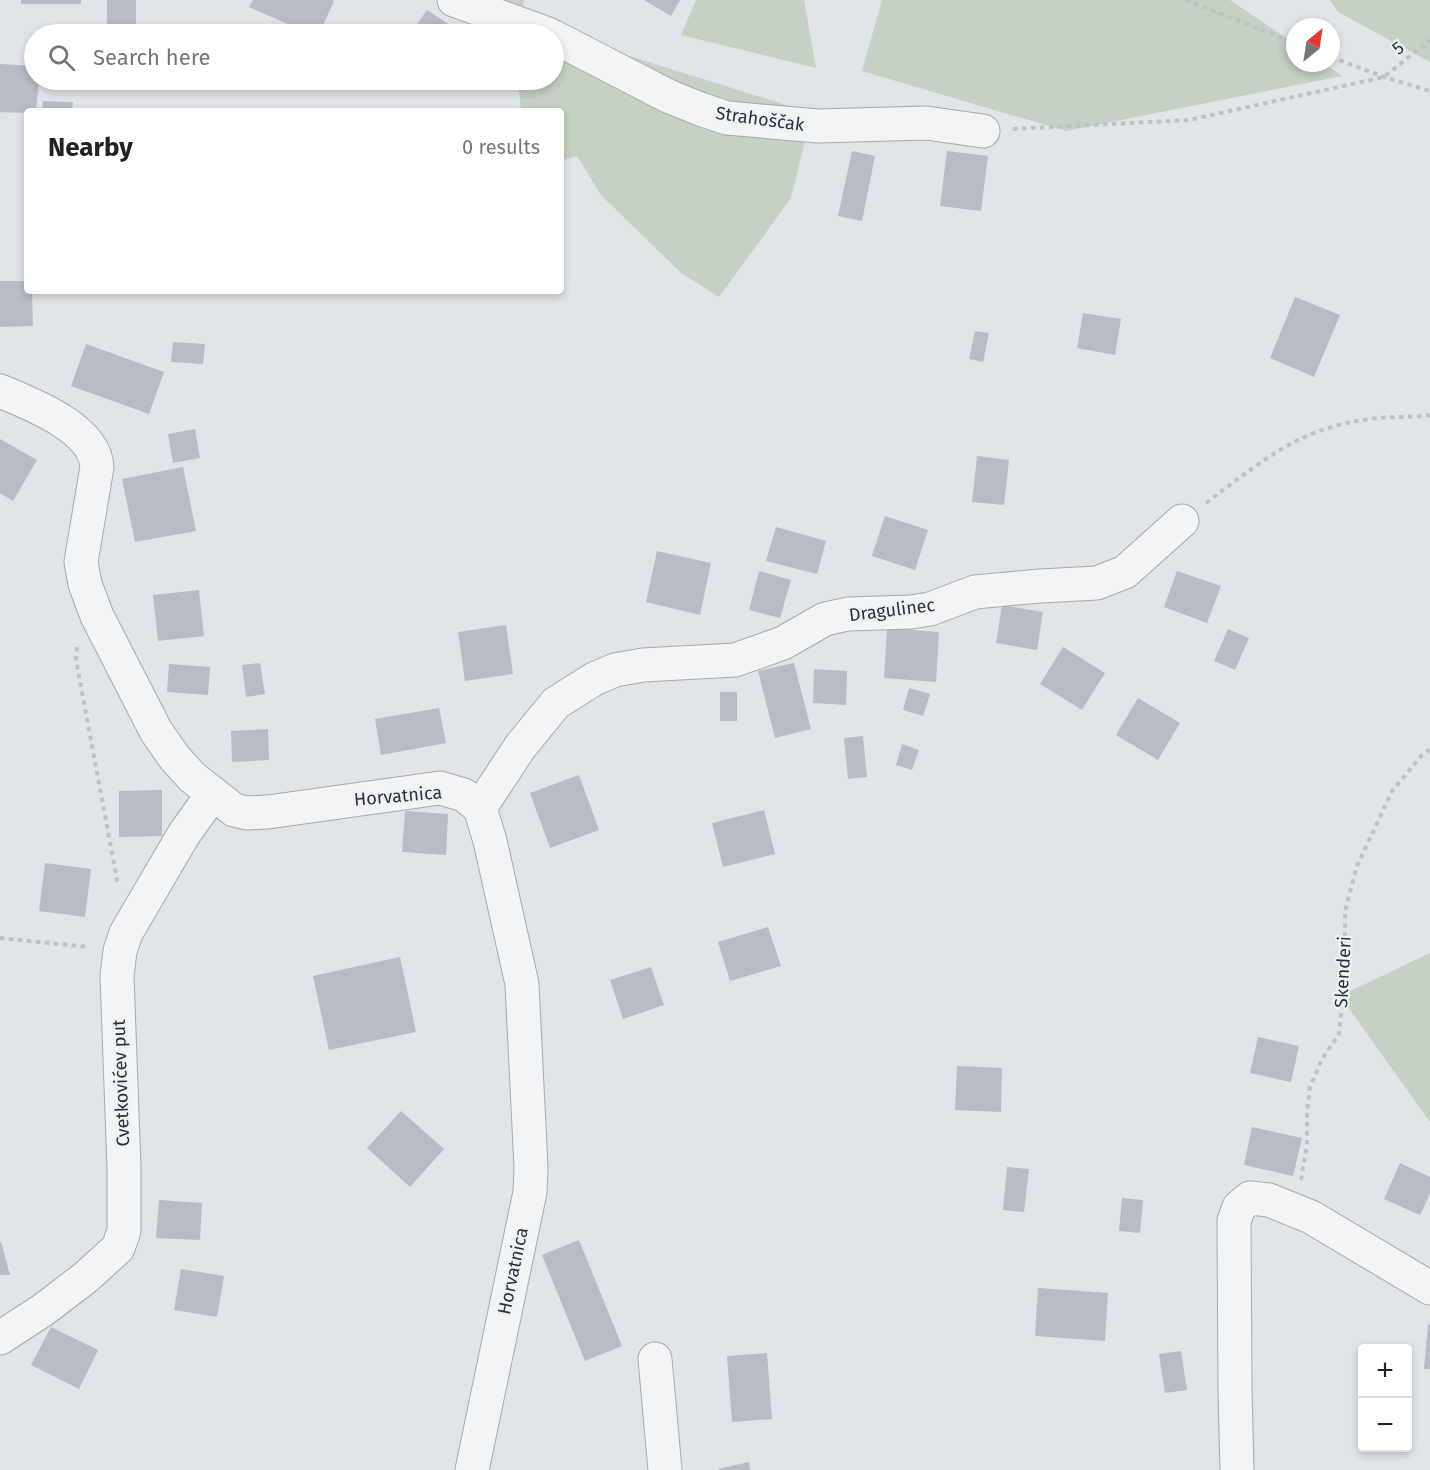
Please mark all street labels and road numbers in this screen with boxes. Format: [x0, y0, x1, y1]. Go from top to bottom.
street label: 5 [1388, 37, 1408, 59]
street label: Strahoščak [714, 102, 807, 136]
street label: Dragulinec [848, 594, 937, 626]
street label: Horvatnica [353, 781, 443, 811]
street label: Skenderi [1330, 936, 1356, 1008]
street label: Cvetkovićev put [108, 1019, 134, 1147]
street label: Horvatnica [493, 1225, 533, 1317]

